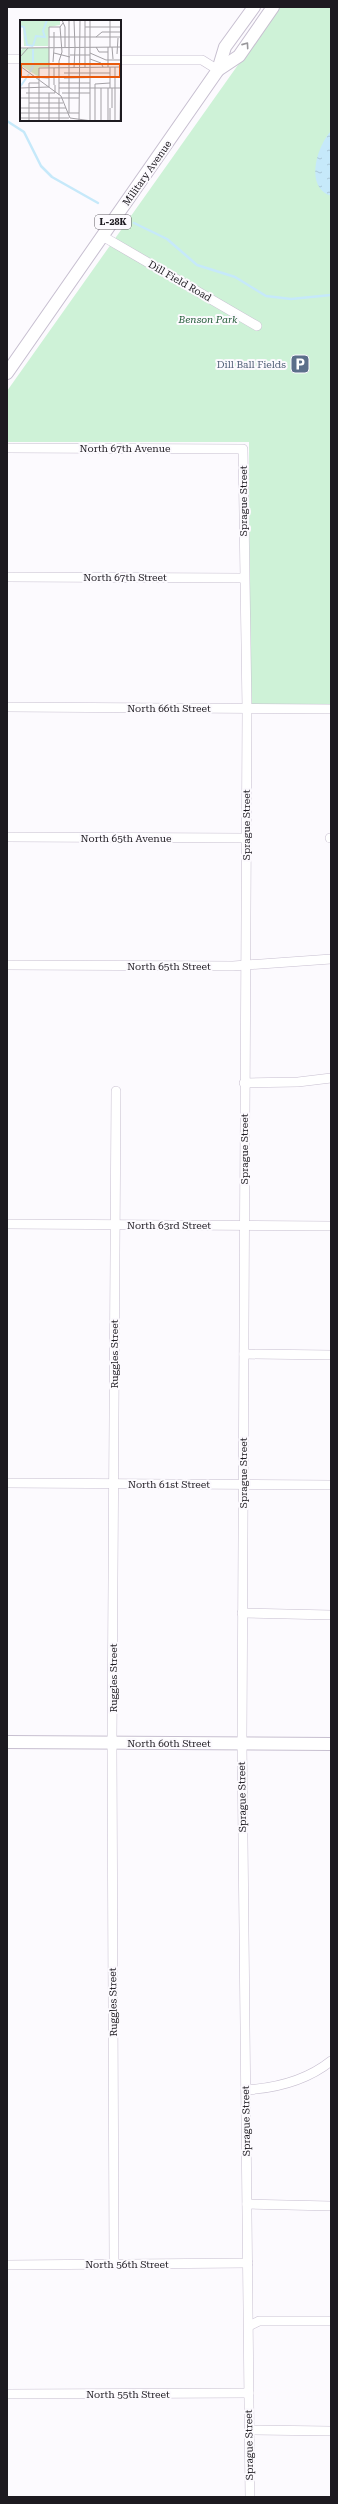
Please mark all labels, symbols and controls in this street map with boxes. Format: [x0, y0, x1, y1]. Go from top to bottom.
inset map [20, 20, 121, 121]
one-way arrow [242, 42, 249, 49]
street label: Military Avenue [120, 138, 174, 208]
road number: L-28K [95, 215, 131, 229]
street label: Dill Field Road [147, 259, 214, 304]
park label: Benson Park [178, 314, 238, 325]
parking icon: Dill Ball Fields [289, 353, 311, 375]
place label: Dill Ball Fields [217, 359, 286, 370]
street label: North 67th Avenue [80, 443, 171, 454]
street label: Sprague Street [238, 465, 249, 536]
street label: North 67th Street [83, 572, 167, 583]
street label: North 66th Street [127, 703, 211, 714]
street label: Sprague Street [241, 789, 252, 860]
street label: North 65th Avenue [81, 833, 172, 844]
street label: North 65th Street [127, 961, 211, 972]
street label: Sprague Street [239, 1113, 250, 1184]
street label: North 63rd Street [127, 1220, 211, 1231]
street label: Ruggles Street [109, 1319, 120, 1389]
street label: Sprague Street [238, 1437, 249, 1508]
street label: North 61st Street [128, 1479, 210, 1490]
street label: Ruggles Street [108, 1643, 119, 1713]
street label: North 60th Street [127, 1738, 211, 1749]
street label: Sprague Street [236, 1761, 248, 1833]
street label: Ruggles Street [107, 1967, 119, 2037]
street label: Sprague Street [240, 2085, 252, 2157]
street label: North 56th Street [85, 2259, 169, 2270]
street label: North 55th Street [86, 2389, 170, 2400]
street label: Sprague Street [243, 2409, 255, 2481]

